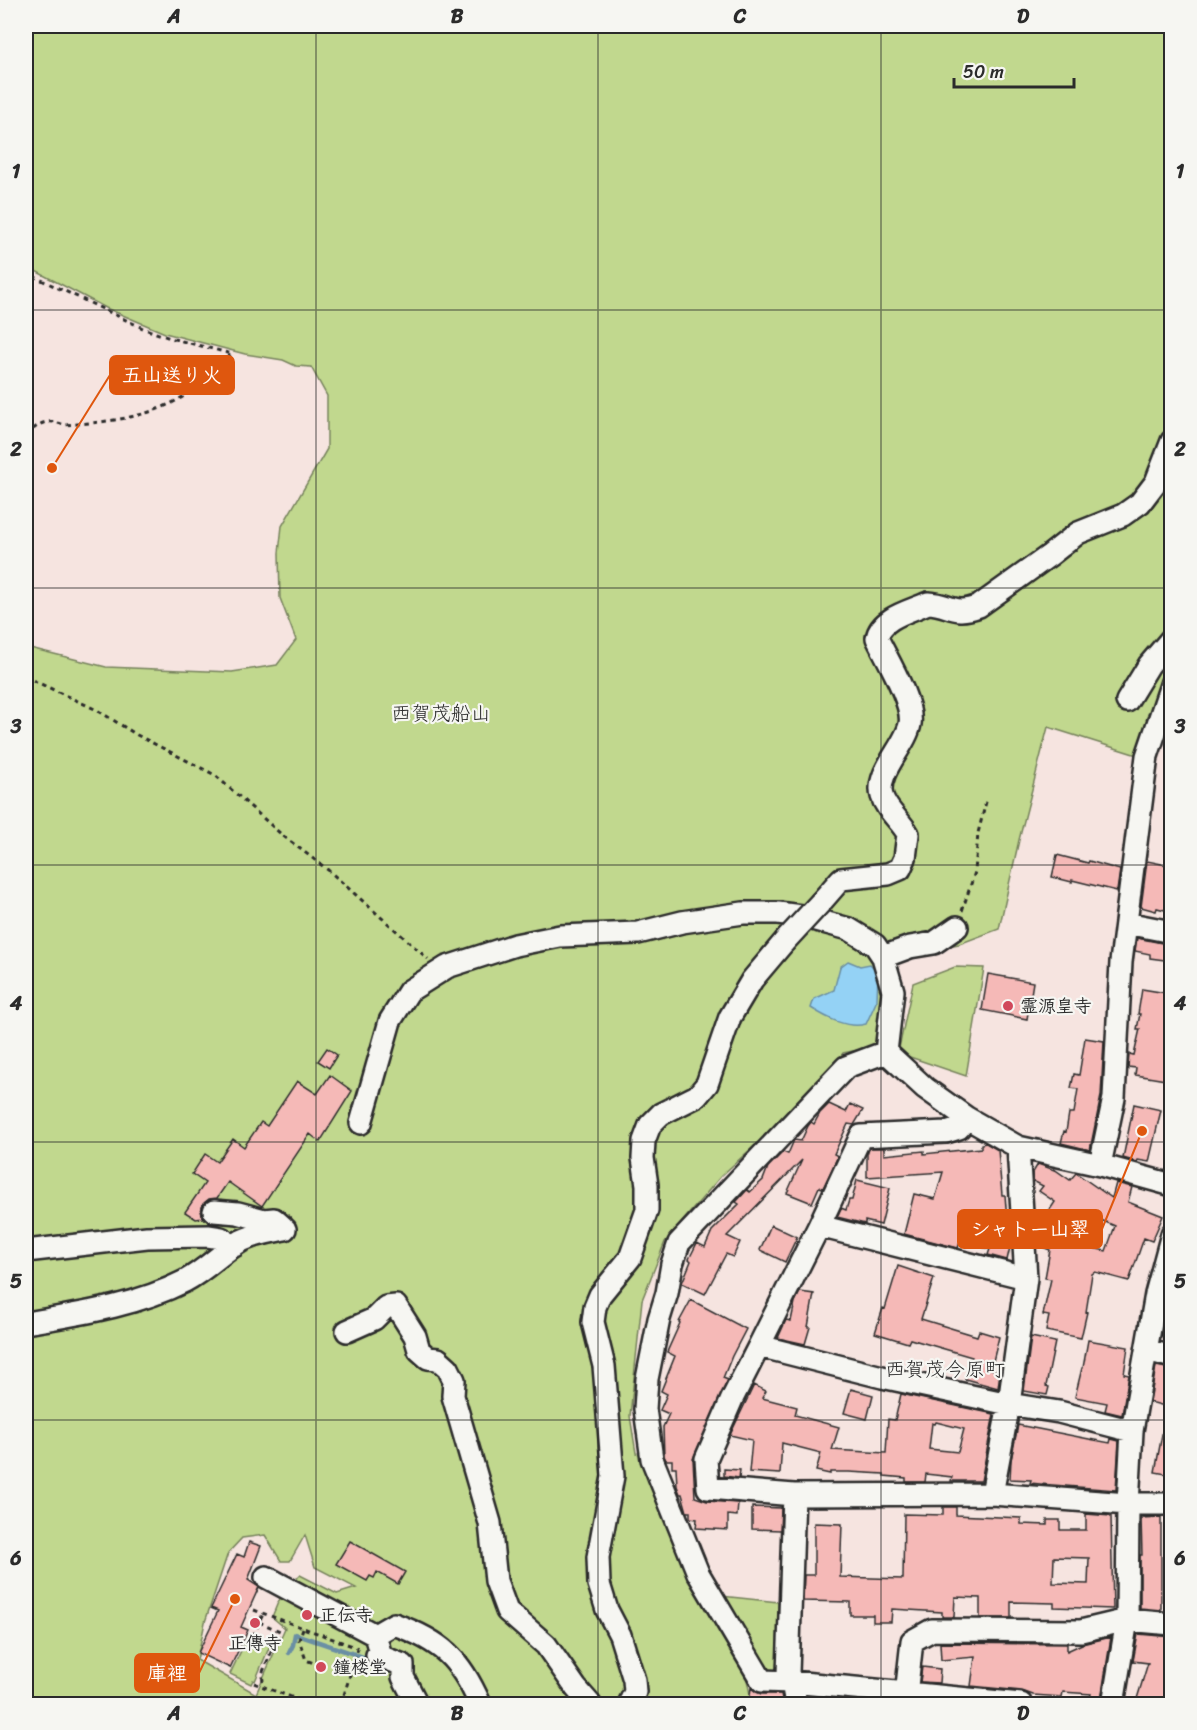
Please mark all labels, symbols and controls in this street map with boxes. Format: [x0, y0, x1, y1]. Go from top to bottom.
text: A [166, 0, 181, 34]
text: B [451, 0, 464, 34]
text: C [733, 0, 747, 34]
text: D [1017, 0, 1030, 34]
scale bar [954, 51, 1074, 89]
text: 50 m [963, 56, 1004, 88]
text: 1 [12, 154, 21, 189]
text: 1 [1176, 154, 1185, 189]
callout: 五山送り火 [110, 356, 234, 394]
text: 五山送り火 [122, 358, 222, 393]
text: 2 [9, 432, 22, 467]
text: 2 [1173, 432, 1186, 467]
district label: 西賀茂船山 [391, 696, 491, 731]
text: 3 [10, 709, 22, 744]
text: 3 [1174, 709, 1186, 744]
text: 4 [9, 986, 23, 1021]
text: 4 [1173, 986, 1187, 1021]
place label: 霊源皇寺 [1020, 990, 1092, 1022]
marker: 霊源皇寺 [1001, 999, 1015, 1013]
callout: シャトー山翠 [958, 1210, 1102, 1248]
text: シャトー山翠 [970, 1212, 1090, 1247]
text: 5 [10, 1264, 22, 1299]
text: 5 [1174, 1264, 1186, 1299]
district label: 西賀茂今原町 [885, 1352, 1005, 1387]
text: 6 [9, 1541, 22, 1576]
text: 6 [1173, 1541, 1186, 1576]
place label: 正伝寺 [319, 1599, 373, 1631]
marker: 正伝寺 [300, 1608, 314, 1622]
marker: 正傳寺 [248, 1616, 262, 1630]
place label: 正傳寺 [228, 1627, 282, 1659]
place label: 鐘楼堂 [333, 1651, 387, 1683]
callout: 庫裡 [135, 1654, 199, 1692]
text: 庫裡 [147, 1656, 187, 1691]
marker: 鐘楼堂 [314, 1660, 328, 1674]
text: A [166, 1696, 181, 1730]
text: B [451, 1696, 464, 1730]
text: C [733, 1696, 747, 1730]
text: D [1017, 1696, 1030, 1730]

